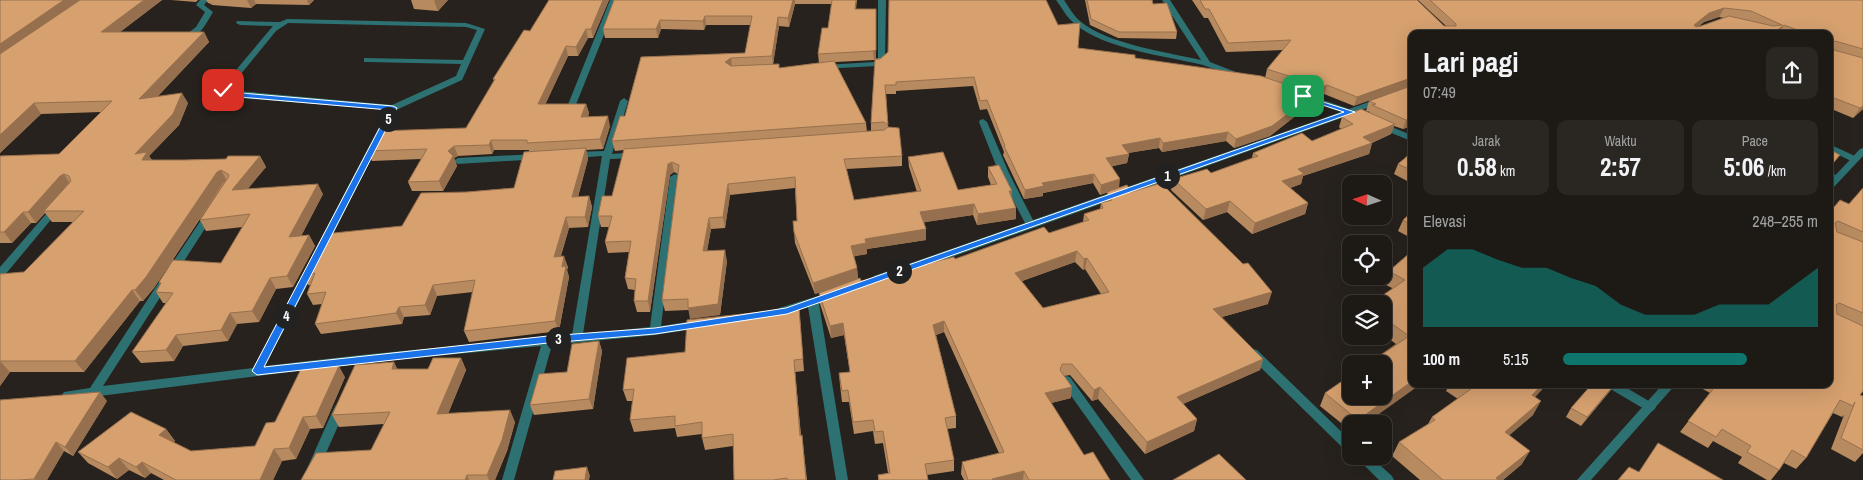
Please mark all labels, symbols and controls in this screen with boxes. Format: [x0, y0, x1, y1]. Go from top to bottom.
text: Lari pagi [1423, 43, 1519, 81]
button: share [1766, 47, 1818, 99]
pin [202, 69, 244, 111]
pin [1282, 75, 1324, 117]
icon: check [209, 76, 237, 104]
text: 07:49 [1423, 81, 1456, 103]
icon: arrive [1289, 82, 1317, 110]
pin: 5 [376, 106, 400, 132]
text: 5 [385, 110, 392, 128]
text: Jarak [1472, 132, 1500, 150]
text: Waktu [1604, 132, 1637, 150]
text: Pace [1742, 132, 1768, 150]
text: 0.58 [1457, 150, 1497, 184]
text: 2:57 [1600, 150, 1641, 184]
text: 5:06 [1723, 150, 1765, 184]
text: km [1497, 162, 1515, 180]
text: /km [1765, 162, 1786, 180]
pin: 1 [1154, 164, 1180, 188]
text: 1 [1164, 167, 1171, 185]
north arrow [1342, 175, 1392, 225]
map controls [1342, 175, 1392, 465]
text: Elevasi [1423, 210, 1466, 232]
text: 248–255 m [1752, 210, 1818, 232]
button: locate [1342, 235, 1392, 285]
pin: 2 [886, 258, 912, 284]
text: 2 [896, 262, 903, 280]
button: layers [1342, 295, 1392, 345]
pin: 4 [274, 304, 298, 328]
text: 4 [283, 307, 290, 325]
pin: 3 [546, 326, 570, 352]
text: 3 [555, 330, 562, 348]
text: 100 m [1423, 348, 1460, 370]
text: 5:15 [1503, 348, 1529, 370]
button: + [1342, 355, 1392, 405]
button: − [1342, 415, 1392, 465]

